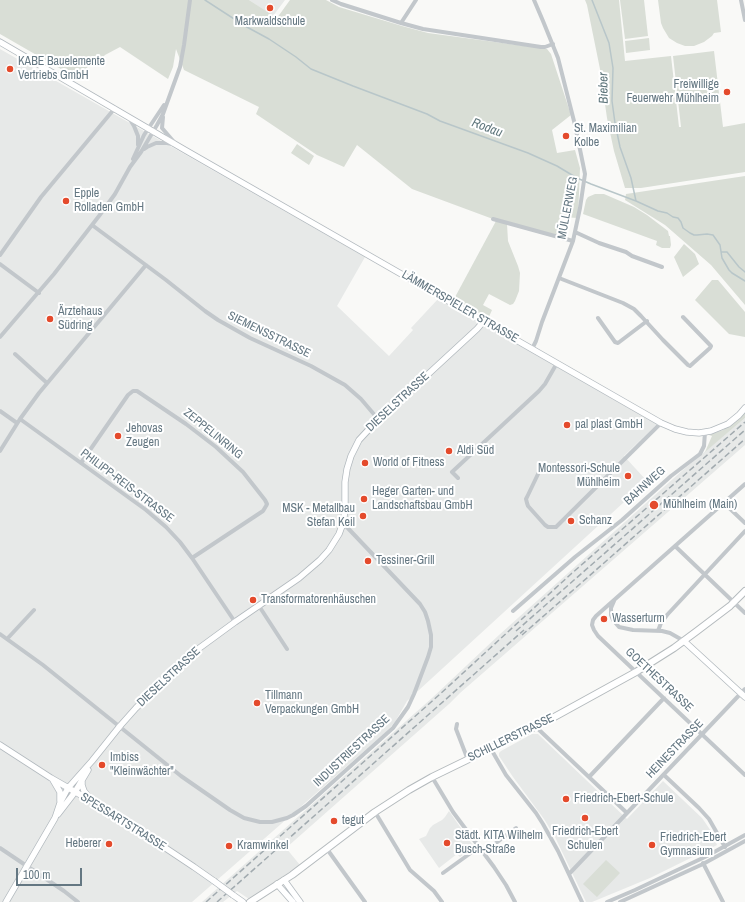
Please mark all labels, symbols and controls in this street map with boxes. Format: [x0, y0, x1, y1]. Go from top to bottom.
marker: Markwaldschule [265, 3, 275, 13]
place label: Markwaldschule [235, 15, 305, 29]
place label: KABE Bauelemente Vertriebs GmbH [18, 55, 105, 83]
marker: KABE Bauelemente Vertriebs GmbH [5, 64, 15, 74]
water label: Bieber [596, 72, 612, 104]
place label: Freiwillige Feuerwehr Mühlheim [627, 78, 719, 106]
marker: Freiwillige Feuerwehr Mühlheim [722, 87, 732, 97]
water label: Rodau [470, 115, 504, 141]
place label: St. Maximilian Kolbe [574, 122, 637, 150]
marker: St. Maximilian Kolbe [561, 131, 571, 141]
street label: MÜLLERWEG [555, 176, 581, 240]
place label: Epple Rolladen GmbH [74, 187, 144, 215]
marker: Epple Rolladen GmbH [61, 196, 71, 206]
street label: LÄMMERSPIELER STRASSE [399, 268, 521, 346]
place label: Ärztehaus Südring [58, 305, 102, 333]
street label: SIEMENSSTRASSE [225, 309, 313, 361]
marker: Ärztehaus Südring [45, 314, 55, 324]
street label: DIESELSTRASSE [363, 369, 433, 435]
street label: ZEPPELINRING [180, 406, 246, 462]
place label: pal plast GmbH [575, 418, 643, 432]
marker: pal plast GmbH [562, 420, 572, 430]
place label: Jehovas Zeugen [126, 422, 163, 450]
marker: Jehovas Zeugen [113, 431, 123, 441]
place label: Aldi Süd [457, 444, 494, 458]
street label: PHILIPP-REIS-STRASSE [77, 446, 177, 526]
marker: Aldi Süd [444, 446, 454, 456]
place label: World of Fitness [373, 456, 444, 470]
marker: World of Fitness [360, 458, 370, 468]
place label: Montessori-Schule Mühlheim [538, 462, 620, 490]
street label: BAHNWEG [621, 464, 669, 508]
marker: Montessori-Schule Mühlheim [623, 471, 633, 481]
place label: Heger Garten- und Landschaftsbau GmbH [372, 485, 473, 513]
marker: Heger Garten- und Landschaftsbau GmbH [359, 494, 369, 504]
place label: Mühlheim (Main) [663, 498, 737, 512]
marker: Mühlheim (Main) [648, 499, 660, 511]
place label: MSK - Metallbau Stefan Keil [282, 502, 355, 530]
marker: MSK - Metallbau Stefan Keil [358, 511, 368, 521]
place label: Schanz [579, 514, 612, 528]
marker: Schanz [566, 516, 576, 526]
place label: Tessiner-Grill [376, 554, 434, 568]
marker: Tessiner-Grill [363, 556, 373, 566]
place label: Transformatorenhäuschen [261, 593, 376, 607]
marker: Transformatorenhäuschen [248, 595, 258, 605]
place label: Wasserturm [612, 612, 665, 626]
marker: Wasserturm [599, 614, 609, 624]
street label: DIESELSTRASSE [134, 644, 204, 710]
street label: GOETHESTRASSE [622, 645, 696, 715]
place label: Tillmann Verpackungen GmbH [265, 689, 359, 717]
marker: Tillmann Verpackungen GmbH [252, 698, 262, 708]
street label: SCHILLERSTRASSE [466, 711, 556, 765]
street label: INDUSTRIESTRASSE [311, 712, 393, 790]
street label: HEINESTRASSE [643, 717, 707, 781]
place label: Imbiss "Kleinwächter" [110, 751, 174, 779]
marker: Imbiss "Kleinwächter" [97, 760, 107, 770]
street label: SPESSARTSTRASSE [78, 790, 168, 854]
place label: Friedrich-Ebert-Schule [574, 792, 674, 806]
marker: Friedrich-Ebert-Schule [561, 794, 571, 804]
marker: Friedrich-Ebert Schulen [580, 813, 590, 823]
place label: tegut [342, 814, 364, 828]
marker: tegut [329, 816, 339, 826]
place label: Friedrich-Ebert Schulen [552, 825, 618, 853]
place label: Städt. KITA Wilhelm Busch-Straße [455, 829, 543, 857]
place label: Friedrich-Ebert Gymnasium [660, 831, 726, 859]
place label: Heberer [65, 837, 101, 851]
marker: Städt. KITA Wilhelm Busch-Straße [442, 838, 452, 848]
marker: Heberer [104, 839, 114, 849]
place label: Kramwinkel [237, 839, 288, 853]
marker: Friedrich-Ebert Gymnasium [647, 840, 657, 850]
marker: Kramwinkel [224, 841, 234, 851]
scale bar [18, 860, 84, 886]
text: 100 m [23, 867, 50, 883]

